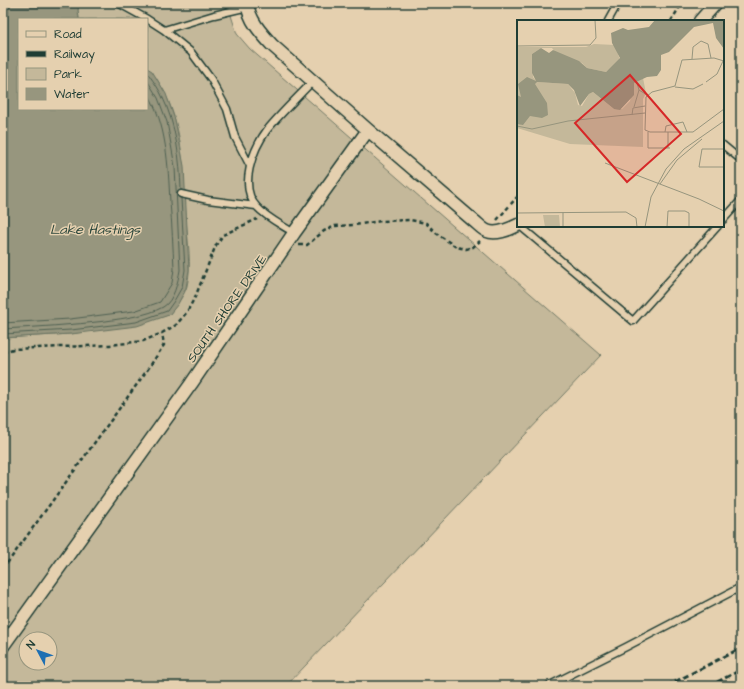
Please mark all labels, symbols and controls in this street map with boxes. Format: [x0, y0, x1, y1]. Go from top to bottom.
legend [18, 18, 148, 110]
inset map [517, 20, 724, 227]
text: Road [54, 26, 82, 43]
text: Railway [54, 46, 95, 64]
text: Park [54, 66, 82, 83]
text: Water [54, 86, 90, 103]
water label: Lake Hastings [50, 220, 141, 240]
street label: SOUTH SHORE DRIVE [183, 251, 271, 366]
north arrow [18, 631, 58, 671]
text: N [23, 637, 39, 652]

